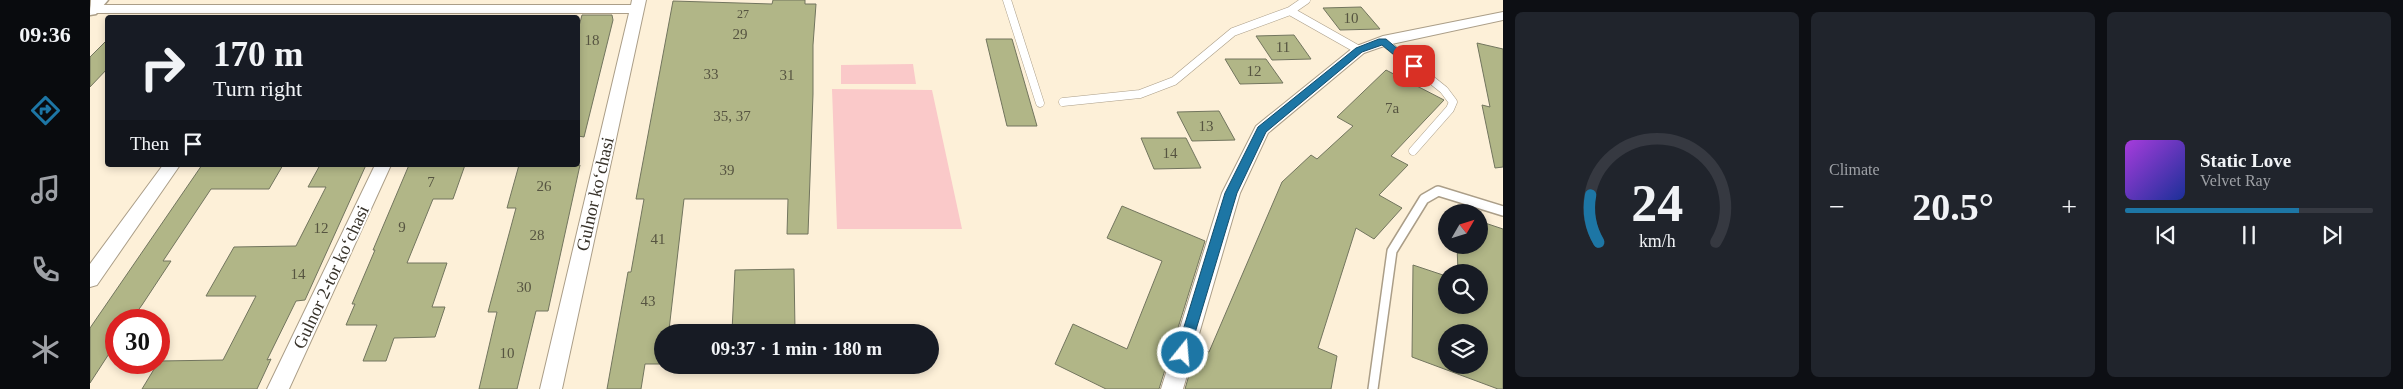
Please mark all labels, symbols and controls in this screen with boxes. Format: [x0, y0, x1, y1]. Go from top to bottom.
house number: 27 [737, 7, 749, 21]
house number: 10 [1344, 10, 1359, 26]
text: 09:36 [19, 22, 71, 47]
house number: 29 [733, 26, 748, 42]
house number: 18 [585, 32, 600, 48]
icon: right [130, 35, 195, 100]
text: 170 m [213, 35, 303, 74]
house number: 11 [1276, 39, 1290, 55]
pin [1393, 45, 1435, 87]
icon: arrive [1400, 52, 1428, 80]
house number: 12 [1247, 63, 1262, 79]
house number: 33 [704, 66, 719, 82]
house number: 31 [780, 67, 795, 83]
text: Turn right [213, 76, 302, 101]
icon: directions [28, 93, 63, 128]
house number: 7a [1385, 100, 1399, 116]
house number: 35, 37 [713, 108, 751, 124]
house number: 13 [1199, 118, 1214, 134]
icon: arrive [179, 130, 207, 158]
text: Then [130, 133, 169, 154]
street label: Gulnor koʻchasi [572, 135, 618, 253]
house number: 14 [1163, 145, 1178, 161]
text: Static Love [2200, 150, 2291, 171]
text: Climate [1829, 161, 1880, 178]
house number: 39 [720, 162, 735, 178]
icon: music [28, 172, 63, 207]
text: Velvet Ray [2200, 172, 2271, 189]
house number: 7 [427, 174, 435, 190]
text: 24 [1631, 175, 1683, 232]
house number: 26 [537, 178, 552, 194]
text: 20.5° [1912, 186, 1994, 228]
text: − [1829, 191, 1845, 222]
text: + [2061, 191, 2077, 222]
street label: Gulnor 2-tor koʻchasi [289, 202, 373, 352]
north arrow [1438, 204, 1488, 254]
map controls [1438, 204, 1488, 374]
house number: 9 [398, 219, 406, 235]
house number: 12 [314, 220, 329, 236]
icon: previous [2152, 221, 2180, 249]
icon: pause [2235, 221, 2263, 249]
icon: next [2318, 221, 2346, 249]
house number: 28 [530, 227, 545, 243]
house number: 41 [651, 231, 666, 247]
text: km/h [1639, 231, 1675, 251]
icon: phone [28, 252, 63, 287]
button: search [1438, 264, 1488, 314]
house number: 14 [291, 266, 306, 282]
house number: 30 [517, 279, 532, 295]
house number: 43 [641, 293, 656, 309]
speed limit sign: 30 [105, 309, 170, 374]
button: layers [1438, 324, 1488, 374]
position arrow [1156, 326, 1208, 378]
icon: climate [28, 332, 63, 367]
text: 09:37 · 1 min · 180 m [711, 338, 882, 359]
house number: 10 [500, 345, 515, 361]

